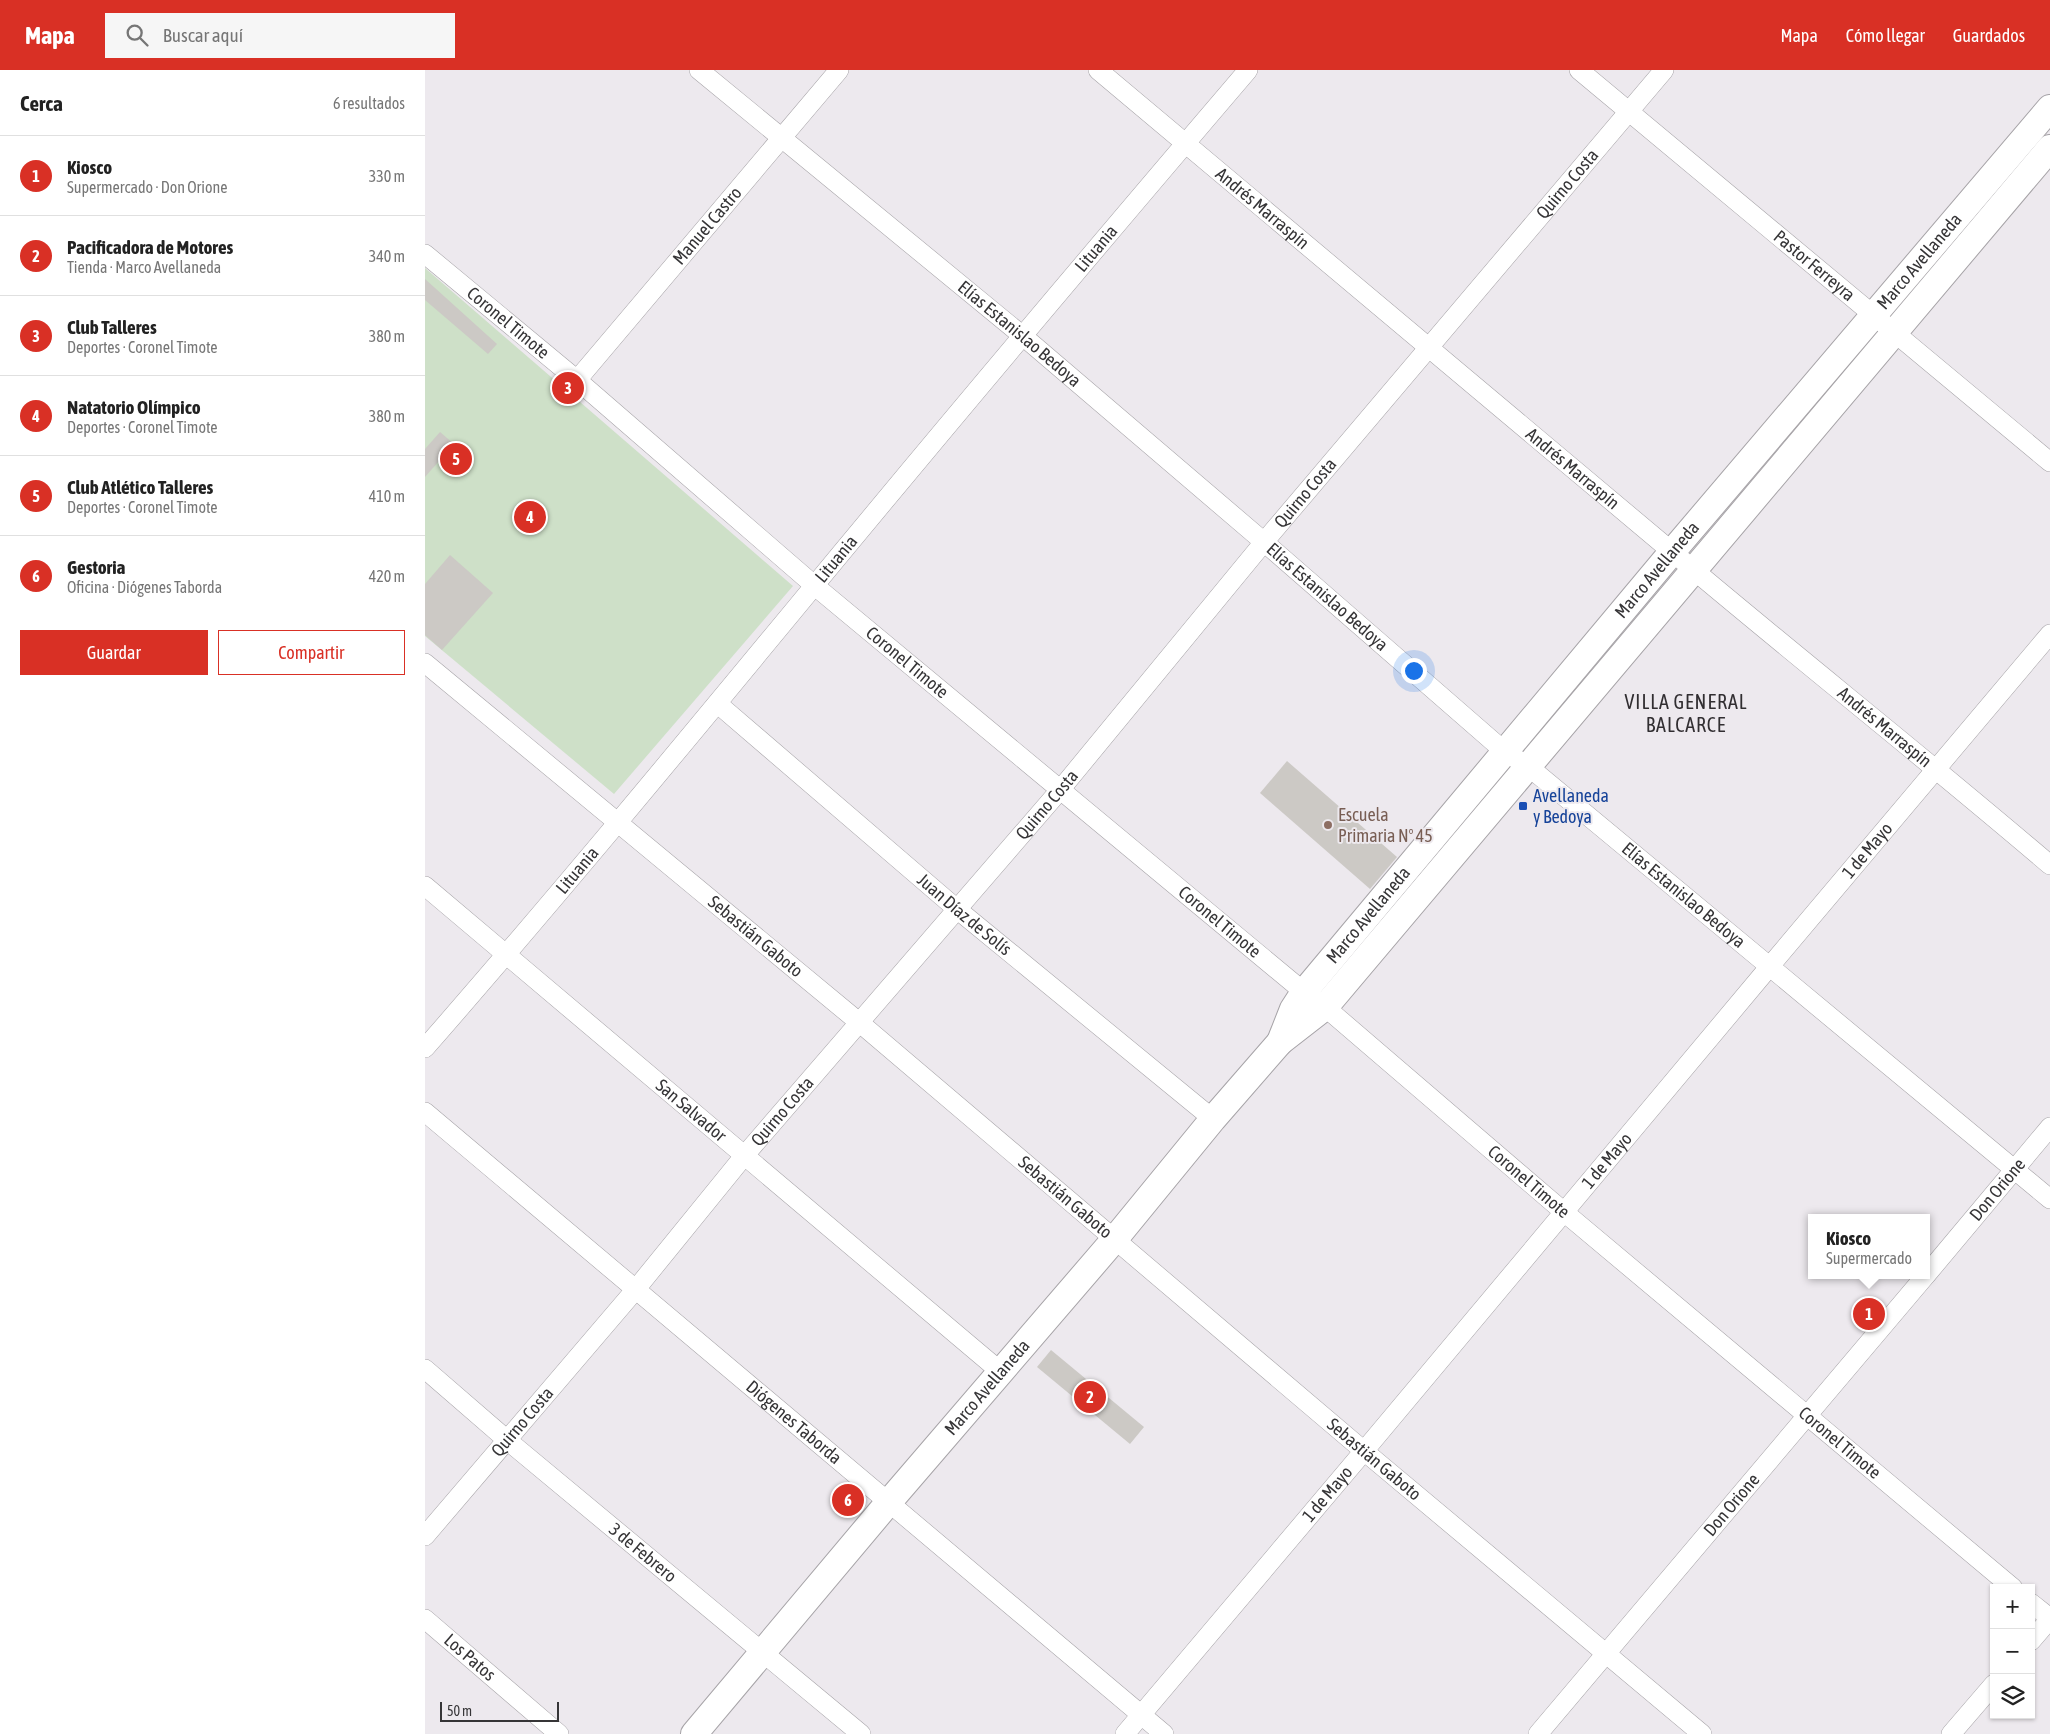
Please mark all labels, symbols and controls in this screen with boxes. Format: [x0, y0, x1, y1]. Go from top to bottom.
search box [105, 13, 455, 58]
icon: search [123, 21, 151, 49]
text: Mapa [25, 22, 75, 49]
text: Buscar aquí [163, 24, 243, 46]
text: Mapa [1780, 25, 1818, 46]
text: Cómo llegar [1846, 25, 1925, 46]
text: Guardados [1953, 25, 2025, 46]
text: Cerca [20, 91, 63, 115]
text: 6 resultados [333, 94, 405, 112]
street label: Quirno Costa [1532, 145, 1602, 223]
text: Kiosco [67, 156, 112, 178]
street label: Andrés Marraspín [1212, 163, 1314, 253]
text: 1 [32, 167, 40, 185]
text: 330 m [369, 167, 405, 185]
text: Supermercado · Don Orione [67, 178, 228, 196]
street label: Manuel Castro [668, 182, 746, 269]
street label: Marco Avellaneda [1872, 209, 1966, 313]
street label: Lituania [1070, 221, 1122, 276]
street label: Pastor Ferreyra [1770, 226, 1859, 305]
text: Pacificadora de Motores [67, 236, 233, 258]
text: 2 [32, 247, 40, 265]
text: 340 m [369, 247, 405, 265]
text: Tienda · Marco Avellaneda [67, 258, 221, 276]
street label: Elías Estanislao Bedoya [954, 276, 1085, 391]
street label: Coronel Timote [463, 282, 554, 363]
text: Club Talleres [67, 316, 157, 338]
text: 3 [32, 327, 40, 345]
text: 380 m [369, 327, 405, 345]
text: Deportes · Coronel Timote [67, 338, 218, 356]
pin: 3 [552, 369, 584, 407]
text: Natatorio Olímpico [67, 396, 201, 418]
text: 4 [32, 407, 40, 425]
text: 380 m [369, 407, 405, 425]
text: Deportes · Coronel Timote [67, 418, 218, 436]
street label: Andrés Marraspín [1522, 423, 1624, 513]
pin: 5 [440, 440, 472, 478]
street label: Quirno Costa [1270, 454, 1341, 532]
text: Club Atlético Talleres [67, 476, 213, 498]
text: 5 [32, 487, 40, 505]
text: 410 m [369, 487, 405, 505]
text: Deportes · Coronel Timote [67, 498, 218, 516]
pin: 4 [514, 498, 546, 536]
street label: Marco Avellaneda [1610, 517, 1703, 622]
street label: Lituania [810, 531, 861, 586]
street label: Elías Estanislao Bedoya [1263, 538, 1392, 655]
text: Gestoria [67, 556, 125, 578]
text: 6 [32, 567, 40, 585]
text: 420 m [369, 567, 405, 585]
text: Oficina · Diógenes Taborda [67, 578, 222, 596]
street label: Coronel Timote [862, 622, 953, 702]
button: Guardar [20, 630, 208, 675]
button: Compartir [218, 630, 405, 675]
your location [1401, 658, 1427, 684]
street label: Andrés Marraspín [1834, 682, 1936, 772]
district label: VILLA GENERAL BALCARCE [1625, 690, 1747, 736]
street label: Quirno Costa [1011, 765, 1082, 844]
place label: Avellaneda y Bedoya [1533, 785, 1609, 827]
marker: Avellaneda y Bedoya [1517, 800, 1529, 812]
place label: Escuela Primaria Nº 45 [1338, 804, 1433, 846]
street label: 1 de Mayo [1838, 818, 1896, 882]
marker: Escuela Primaria Nº 45 [1322, 819, 1334, 831]
street label: Elías Estanislao Bedoya [1618, 838, 1750, 952]
street label: Lituania [551, 842, 603, 898]
street label: Marco Avellaneda [1322, 862, 1414, 967]
street label: Juan Díaz de Solís [913, 869, 1016, 959]
street label: Coronel Timote [1174, 881, 1265, 962]
street label: Sebastián Gaboto [704, 891, 807, 981]
street label: Quirno Costa [746, 1072, 818, 1150]
street label: San Salvador [652, 1074, 731, 1146]
street label: 1 de Mayo [1577, 1128, 1636, 1193]
street label: Coronel Timote [1484, 1141, 1574, 1222]
street label: Sebastián Gaboto [1014, 1151, 1117, 1243]
street label: Don Orione [1965, 1154, 2029, 1225]
popup [1808, 1214, 1930, 1279]
text: Kiosco [1826, 1227, 1871, 1249]
text: Supermercado [1826, 1249, 1912, 1267]
pin: 1 [1853, 1295, 1885, 1333]
street label: Marco Avellaneda [940, 1335, 1034, 1439]
street label: Diógenes Taborda [742, 1376, 846, 1468]
pin: 2 [1074, 1378, 1106, 1416]
street label: Quirno Costa [487, 1383, 558, 1461]
street label: Coronel Timote [1795, 1402, 1885, 1483]
street label: Sebastián Gaboto [1323, 1413, 1426, 1504]
street label: 1 de Mayo [1298, 1462, 1357, 1526]
street label: Don Orione [1699, 1469, 1764, 1540]
pin: 6 [832, 1481, 864, 1519]
street label: 3 de Febrero [605, 1518, 681, 1586]
map controls [1990, 1584, 2035, 1719]
button: + [1990, 1584, 2035, 1629]
street label: Los Patos [440, 1629, 500, 1685]
button: − [1990, 1629, 2035, 1674]
button: layers [1990, 1674, 2035, 1719]
scale bar [440, 1699, 559, 1722]
text: 50 m [447, 1703, 472, 1719]

